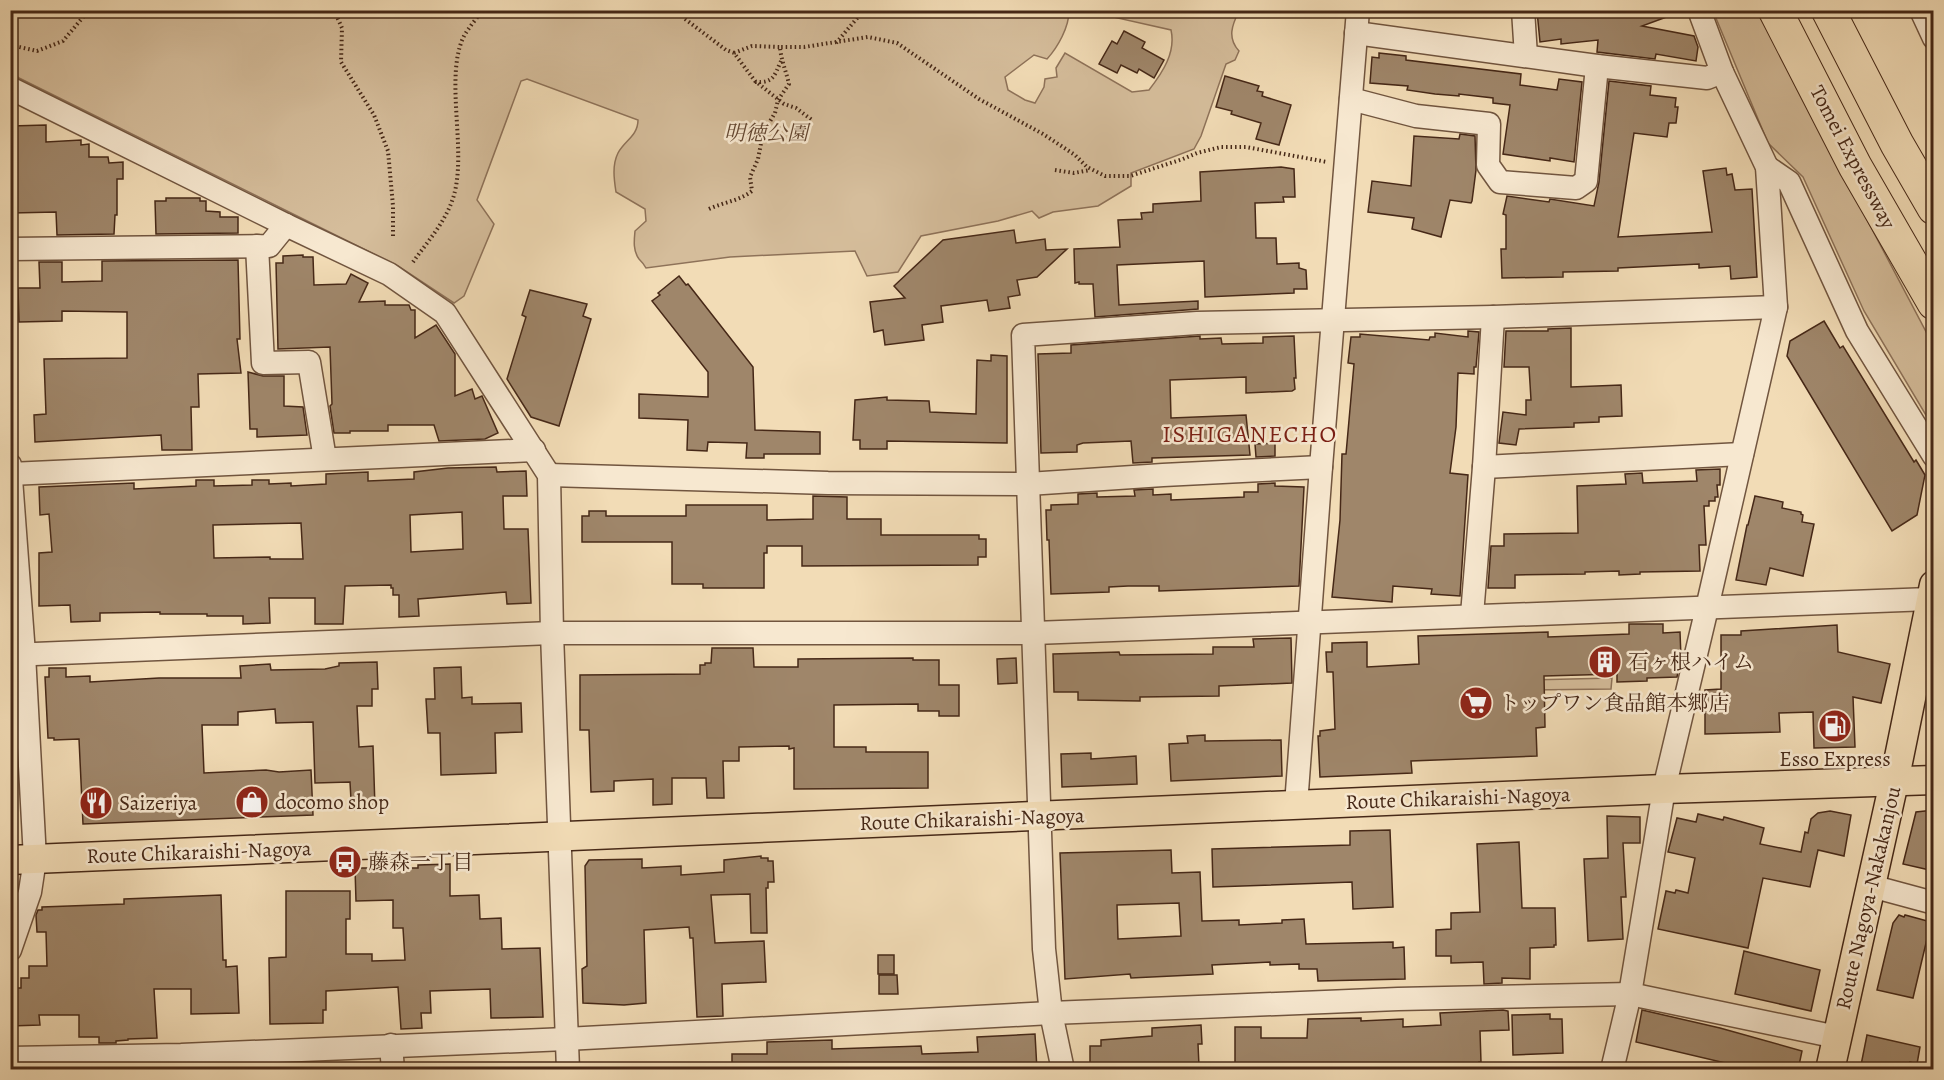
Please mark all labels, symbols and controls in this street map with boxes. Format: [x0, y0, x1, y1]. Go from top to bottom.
street label: Tomei Expressway [1803, 80, 1903, 234]
park label: 明徳公園 [724, 119, 811, 147]
district label: ISHIGANECHO [1162, 418, 1338, 450]
building icon: 石ヶ根ハイム [1587, 644, 1623, 680]
place label: 石ヶ根ハイム [1628, 648, 1754, 676]
supermarket icon: トップワン食品館本郷店 [1458, 685, 1494, 721]
place label: トップワン食品館本郷店 [1499, 689, 1729, 717]
fuel station icon: Esso Express [1817, 708, 1853, 744]
place label: Esso Express [1779, 745, 1891, 773]
street label: Route Chikaraishi-Nagoya [1345, 780, 1571, 816]
street label: Route Nagoya-Nakakanjou [1829, 783, 1907, 1012]
shop icon: docomo shop [234, 784, 270, 820]
restaurant icon: Saizeriya [78, 785, 114, 821]
place label: docomo shop [275, 788, 389, 816]
place label: Saizeriya [119, 789, 197, 817]
street label: Route Chikaraishi-Nagoya [859, 801, 1085, 837]
street label: Route Chikaraishi-Nagoya [86, 834, 312, 870]
bus stop icon: 藤森一丁目 [327, 844, 363, 880]
place label: 藤森一丁目 [368, 848, 473, 876]

